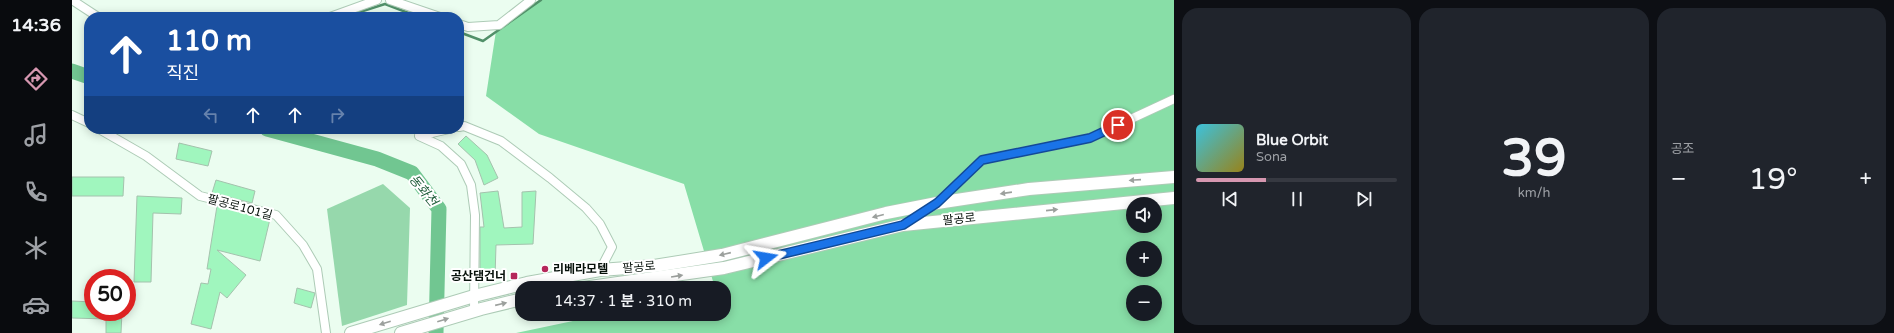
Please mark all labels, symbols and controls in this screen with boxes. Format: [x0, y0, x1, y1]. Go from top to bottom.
text: 14:36 [11, 14, 61, 36]
text: 110 m [166, 24, 252, 58]
icon: ahead [100, 28, 152, 80]
text: 직진 [166, 62, 199, 84]
icon: directions [22, 65, 50, 93]
icon: left [200, 104, 222, 126]
icon: ahead [242, 104, 264, 126]
icon: ahead [284, 104, 306, 126]
icon: right [326, 104, 348, 126]
pin [1101, 108, 1135, 142]
icon: arrive [1107, 114, 1129, 136]
icon: music [22, 121, 50, 149]
text: 39 [1501, 127, 1567, 190]
text: Blue Orbit [1256, 131, 1328, 149]
text: 공조 [1671, 141, 1695, 157]
text: Sona [1256, 149, 1287, 165]
text: 19° [1748, 161, 1797, 198]
text: − [1671, 166, 1686, 192]
text: + [1860, 166, 1872, 192]
water label: 동화천 [406, 172, 441, 210]
one-way arrow [1129, 177, 1141, 183]
icon: phone [22, 178, 50, 206]
text: km/h [1518, 185, 1550, 201]
icon: previous [1219, 188, 1241, 210]
icon: pause [1286, 188, 1308, 210]
icon: next [1353, 188, 1375, 210]
one-way arrow [1000, 190, 1012, 196]
street label: 팔공로101길 [206, 192, 274, 222]
map controls [1126, 197, 1162, 321]
button: sound [1126, 197, 1162, 233]
one-way arrow [1046, 207, 1058, 213]
street label: 팔공로 [942, 210, 976, 228]
one-way arrow [872, 213, 884, 219]
icon: climate [22, 234, 50, 262]
position arrow [745, 237, 787, 279]
button: + [1126, 241, 1162, 277]
one-way arrow [718, 252, 731, 258]
street label: 팔공로 [622, 259, 656, 275]
place label: 리베라모텔 [553, 262, 608, 276]
marker: 리베라모텔 [540, 264, 550, 274]
speed limit sign: 50 [84, 269, 136, 321]
place label: 공산댐건너 [451, 269, 506, 283]
marker: 공산댐건너 [509, 271, 519, 281]
one-way arrow [671, 273, 683, 279]
button: − [1126, 285, 1162, 321]
icon: car [22, 291, 50, 319]
text: 14:37 · 1 분 · 310 m [554, 292, 692, 310]
one-way arrow [495, 301, 507, 307]
one-way arrow [437, 317, 449, 323]
one-way arrow [379, 320, 391, 326]

